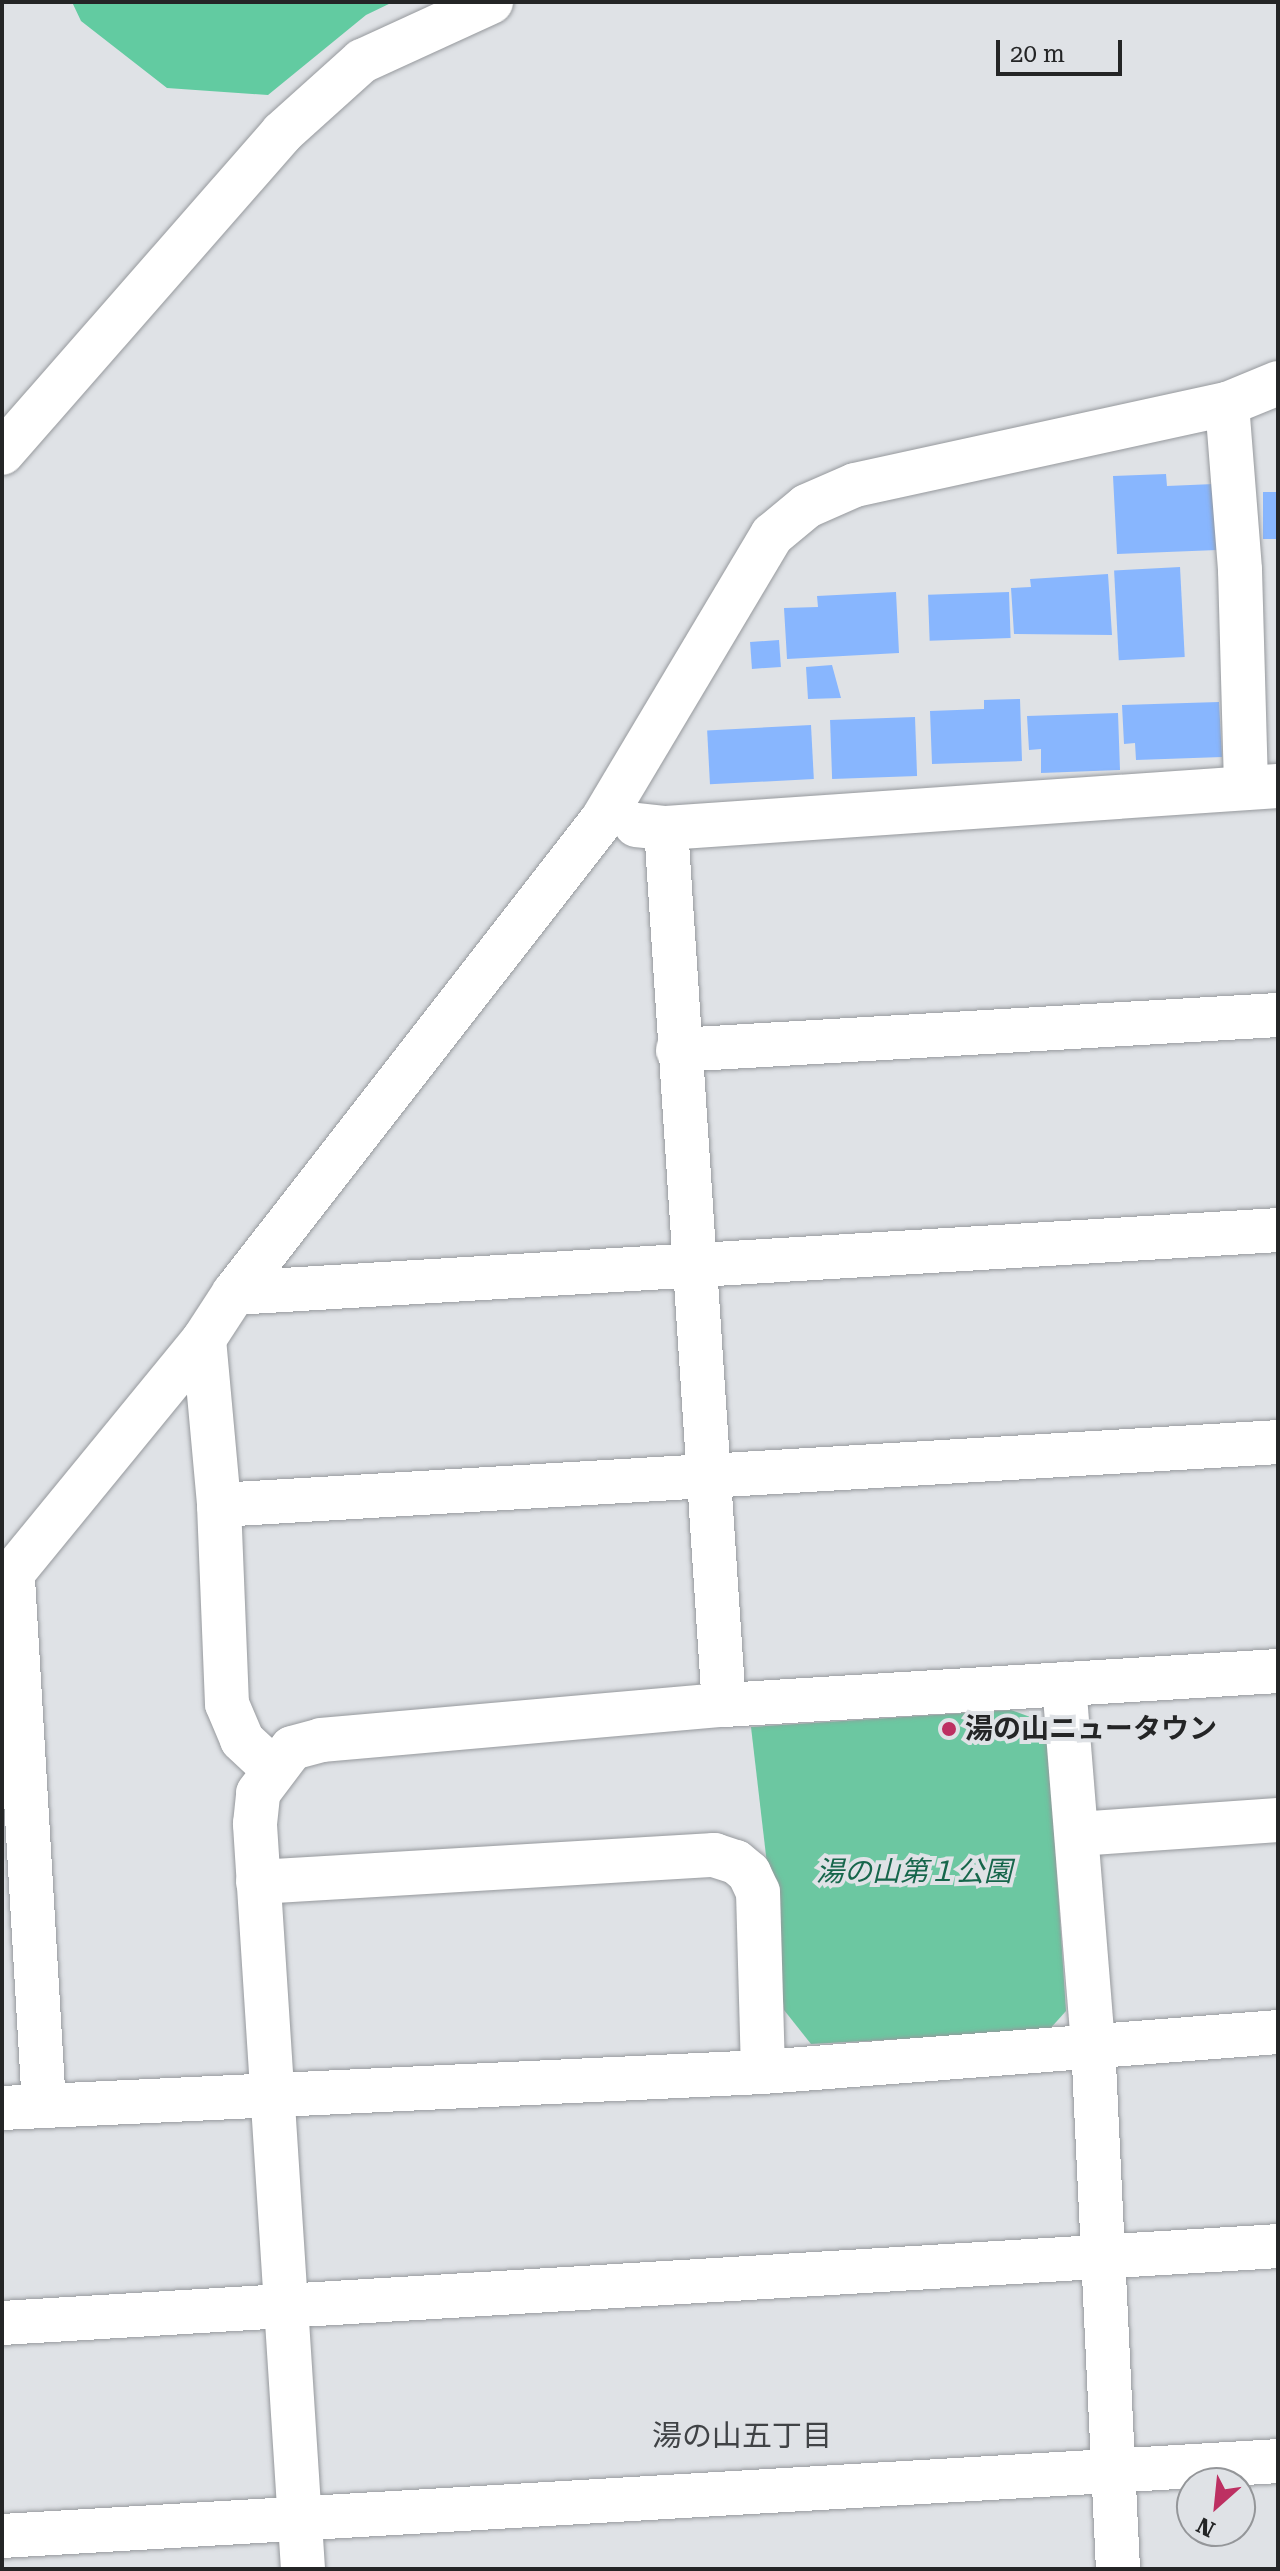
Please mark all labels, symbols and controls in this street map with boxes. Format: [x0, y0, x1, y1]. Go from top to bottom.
scale bar [1000, 24, 1126, 74]
text: 20 m [1010, 40, 1065, 68]
place label: 湯の山ニュータウン [965, 1712, 1217, 1746]
marker: 湯の山ニュータウン [940, 1720, 958, 1738]
park label: 湯の山第１公園 [816, 1855, 1012, 1889]
district label: 湯の山五丁目 [652, 2418, 832, 2454]
north arrow [1176, 2467, 1256, 2547]
text: N [1193, 2512, 1219, 2542]

